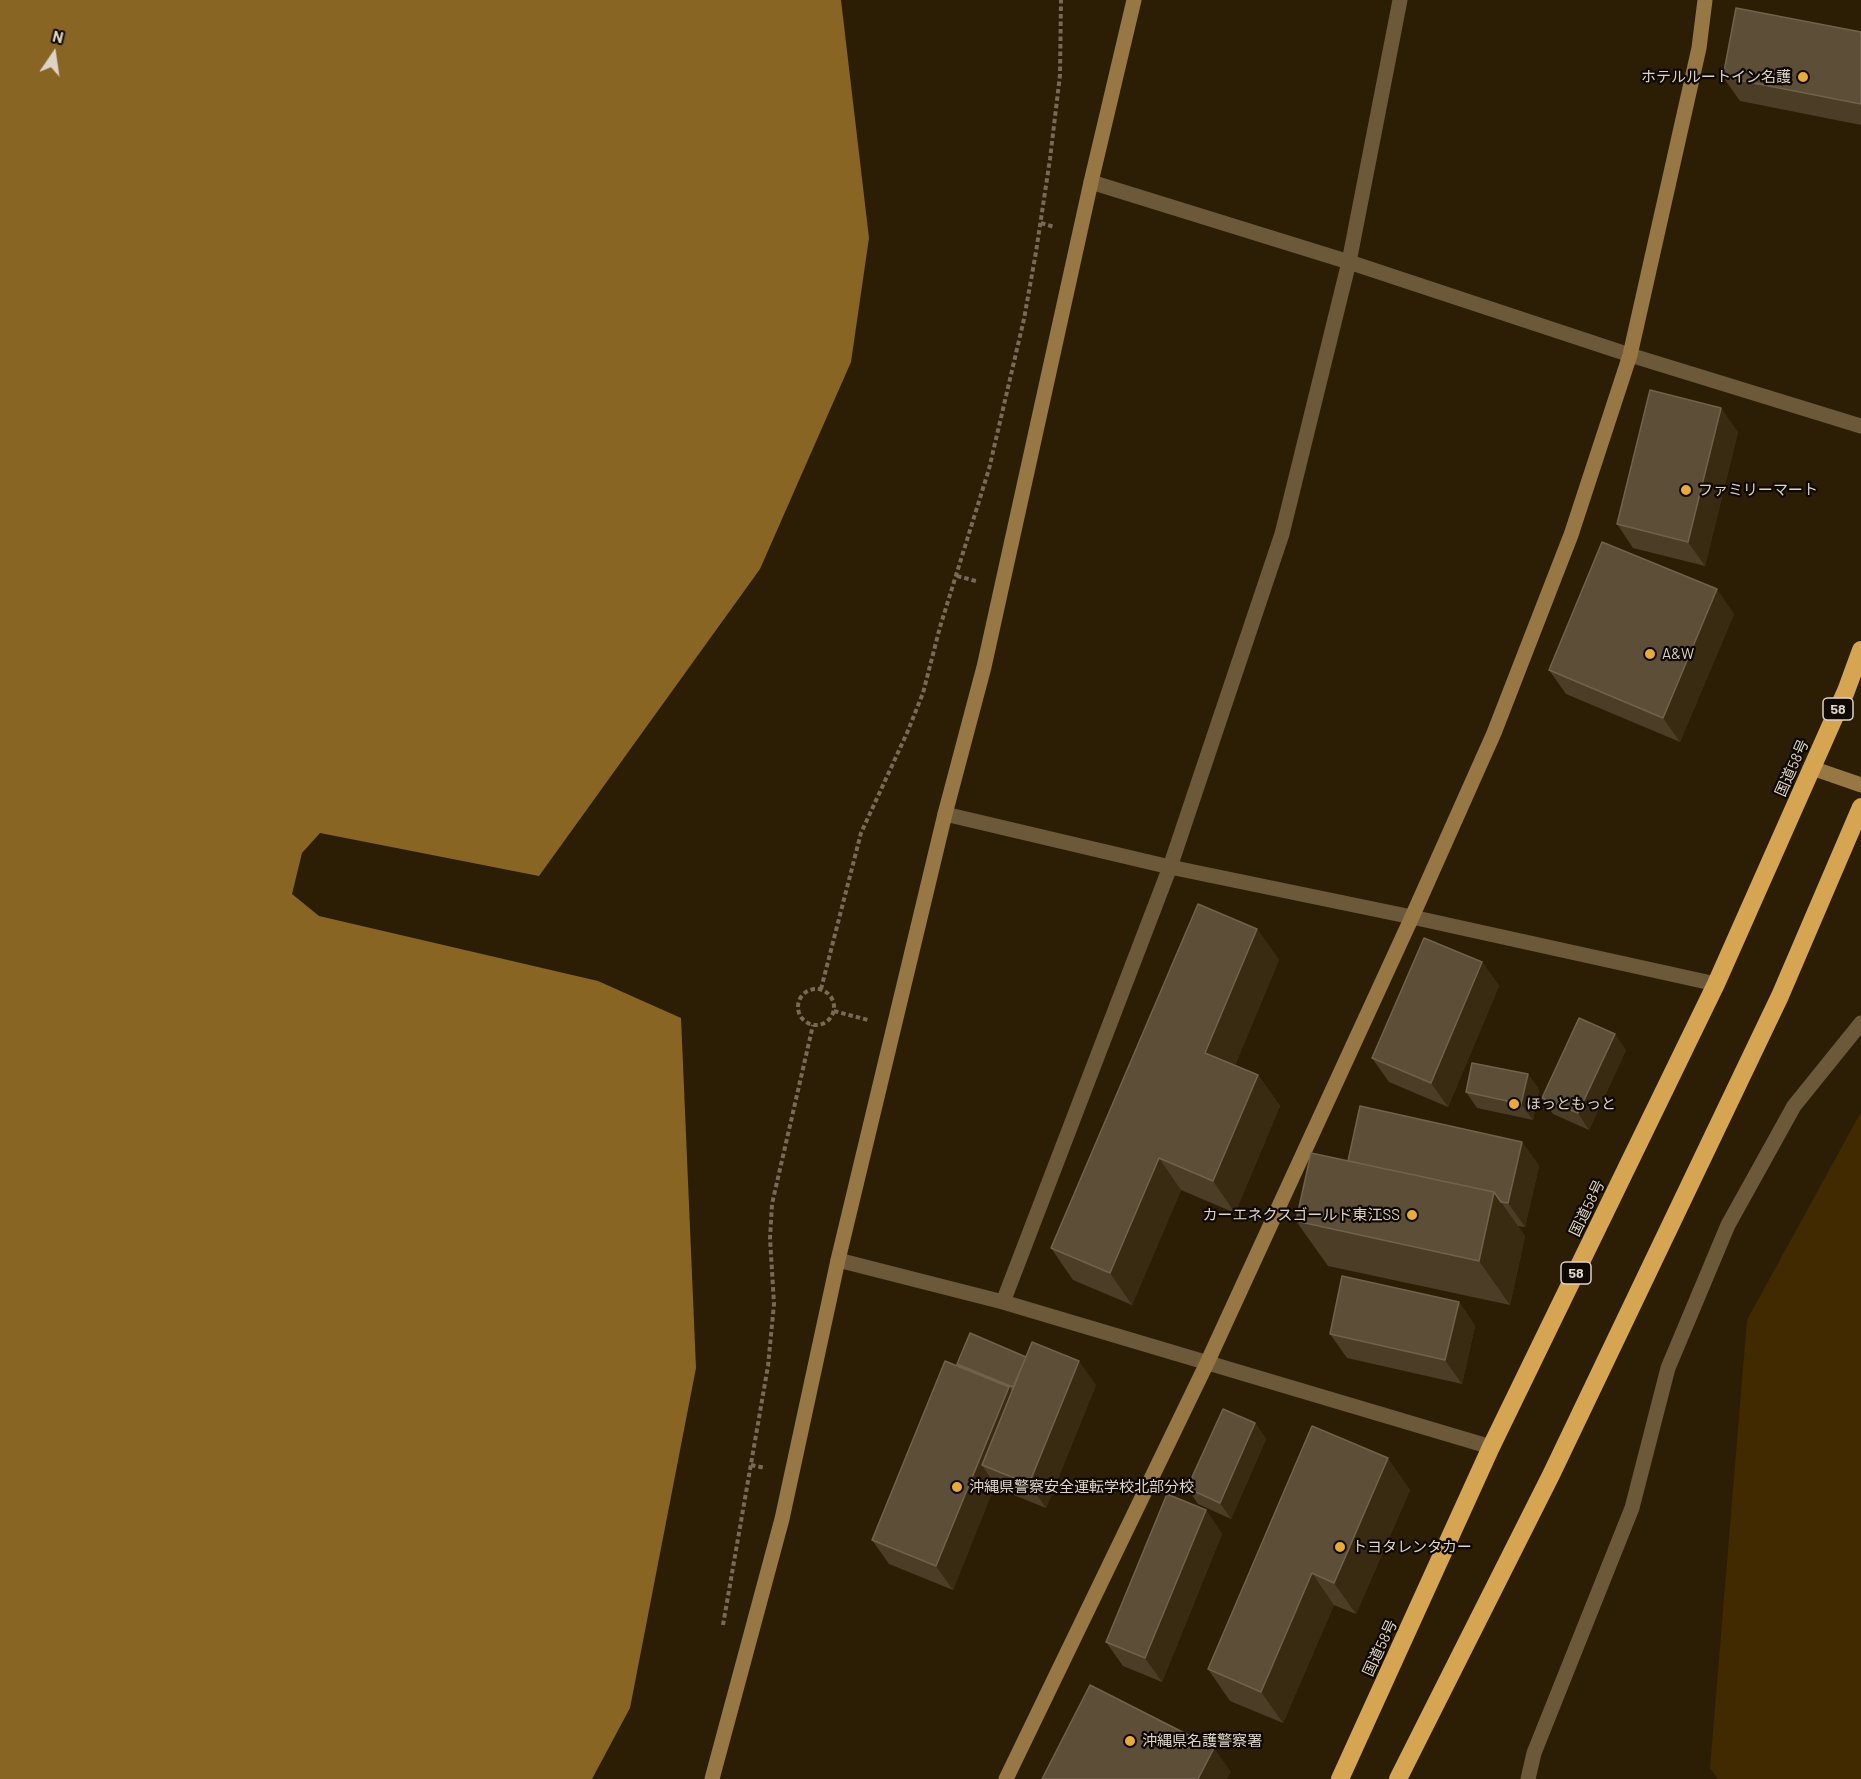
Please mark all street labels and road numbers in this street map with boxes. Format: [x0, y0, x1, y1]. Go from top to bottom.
road number: 58 [1823, 698, 1853, 720]
street label: 国道58号 [1771, 737, 1813, 799]
street label: 国道58号 [1566, 1177, 1608, 1239]
road number: 58 [1561, 1262, 1591, 1284]
street label: 国道58号 [1359, 1617, 1401, 1679]

